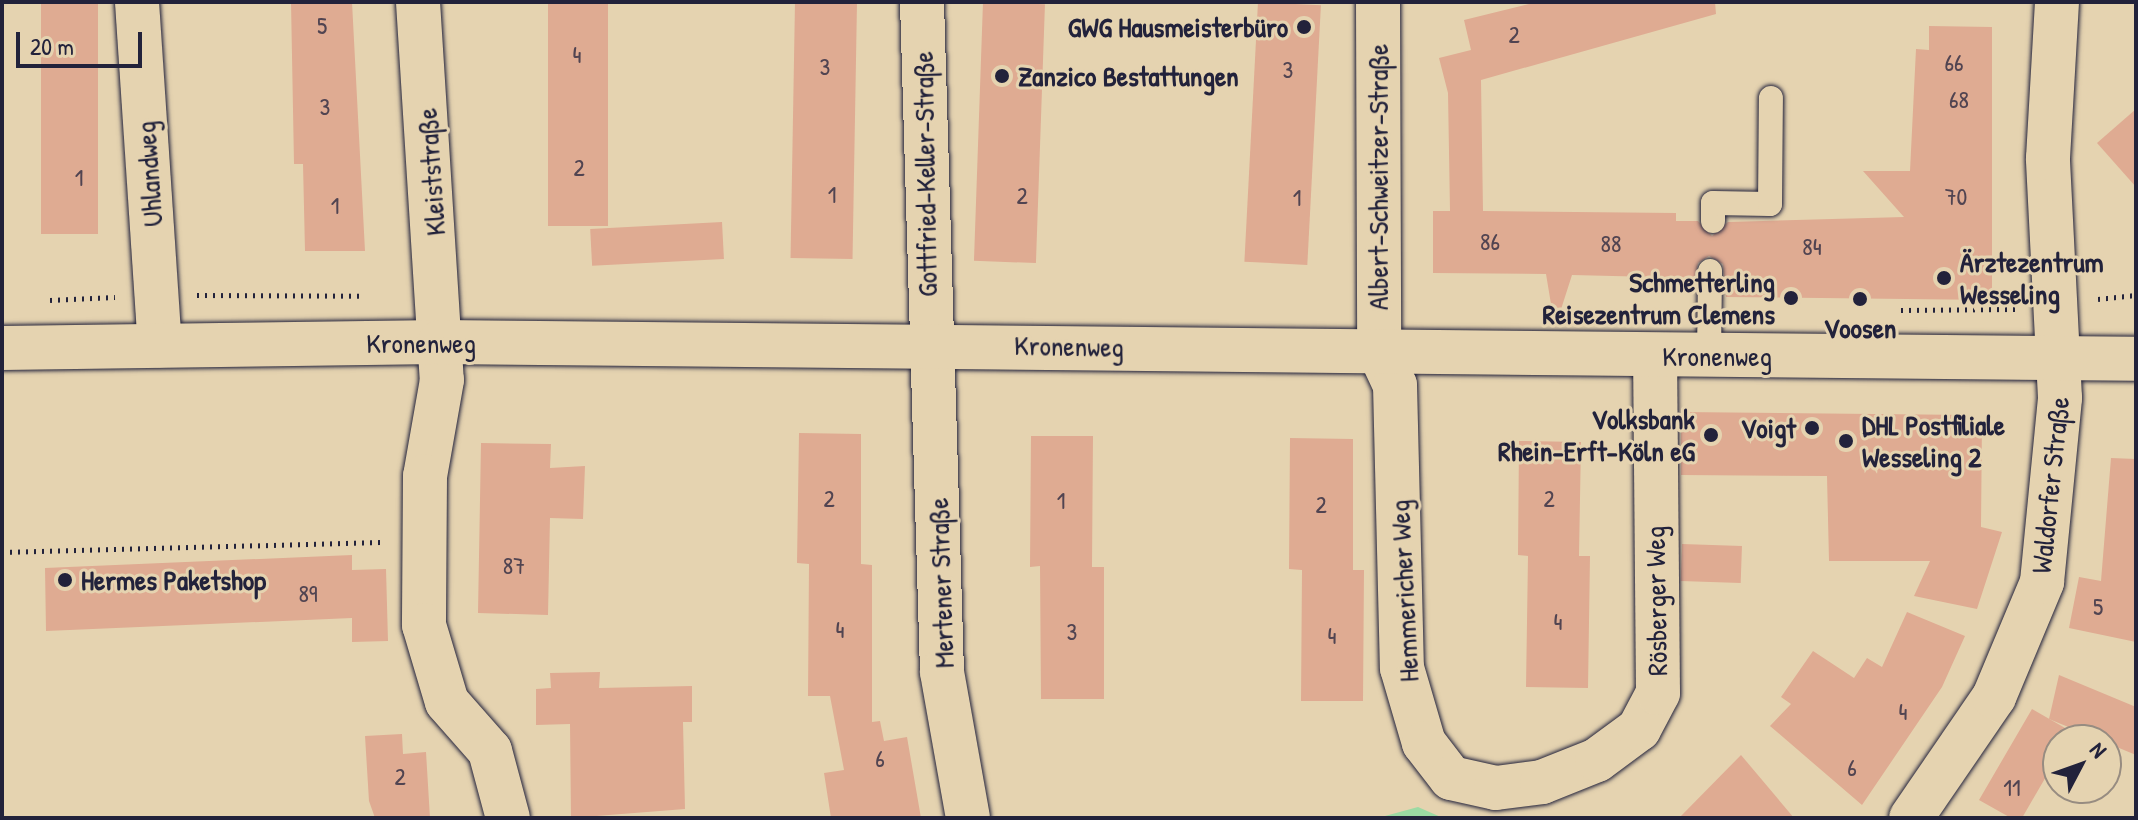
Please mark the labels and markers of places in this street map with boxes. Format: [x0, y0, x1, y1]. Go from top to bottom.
place label: GWG Hausmeisterbüro [1068, 10, 1288, 44]
marker: GWG Hausmeisterbüro [1295, 18, 1313, 36]
place label: Zanzico Bestattungen [1018, 59, 1239, 93]
marker: Zanzico Bestattungen [993, 67, 1011, 85]
place label: Ärztezentrum Wesseling [1960, 245, 2104, 311]
place label: Schmetterling Reisezentrum Clemens [1543, 265, 1775, 331]
marker: Ärztezentrum Wesseling [1935, 269, 1953, 287]
marker: Schmetterling Reisezentrum Clemens [1782, 289, 1800, 307]
marker: Voosen [1851, 290, 1869, 308]
place label: Voosen [1824, 311, 1896, 345]
place label: Volksbank Rhein-Erft-Köln eG [1498, 402, 1695, 468]
place label: DHL Postfiliale Wesseling 2 [1862, 408, 2005, 474]
place label: Voigt [1741, 411, 1796, 445]
marker: Voigt [1803, 419, 1821, 437]
marker: Volksbank Rhein-Erft-Köln eG [1702, 426, 1720, 444]
marker: DHL Postfiliale Wesseling 2 [1837, 432, 1855, 450]
place label: Hermes Paketshop [81, 563, 266, 597]
marker: Hermes Paketshop [56, 571, 74, 589]

